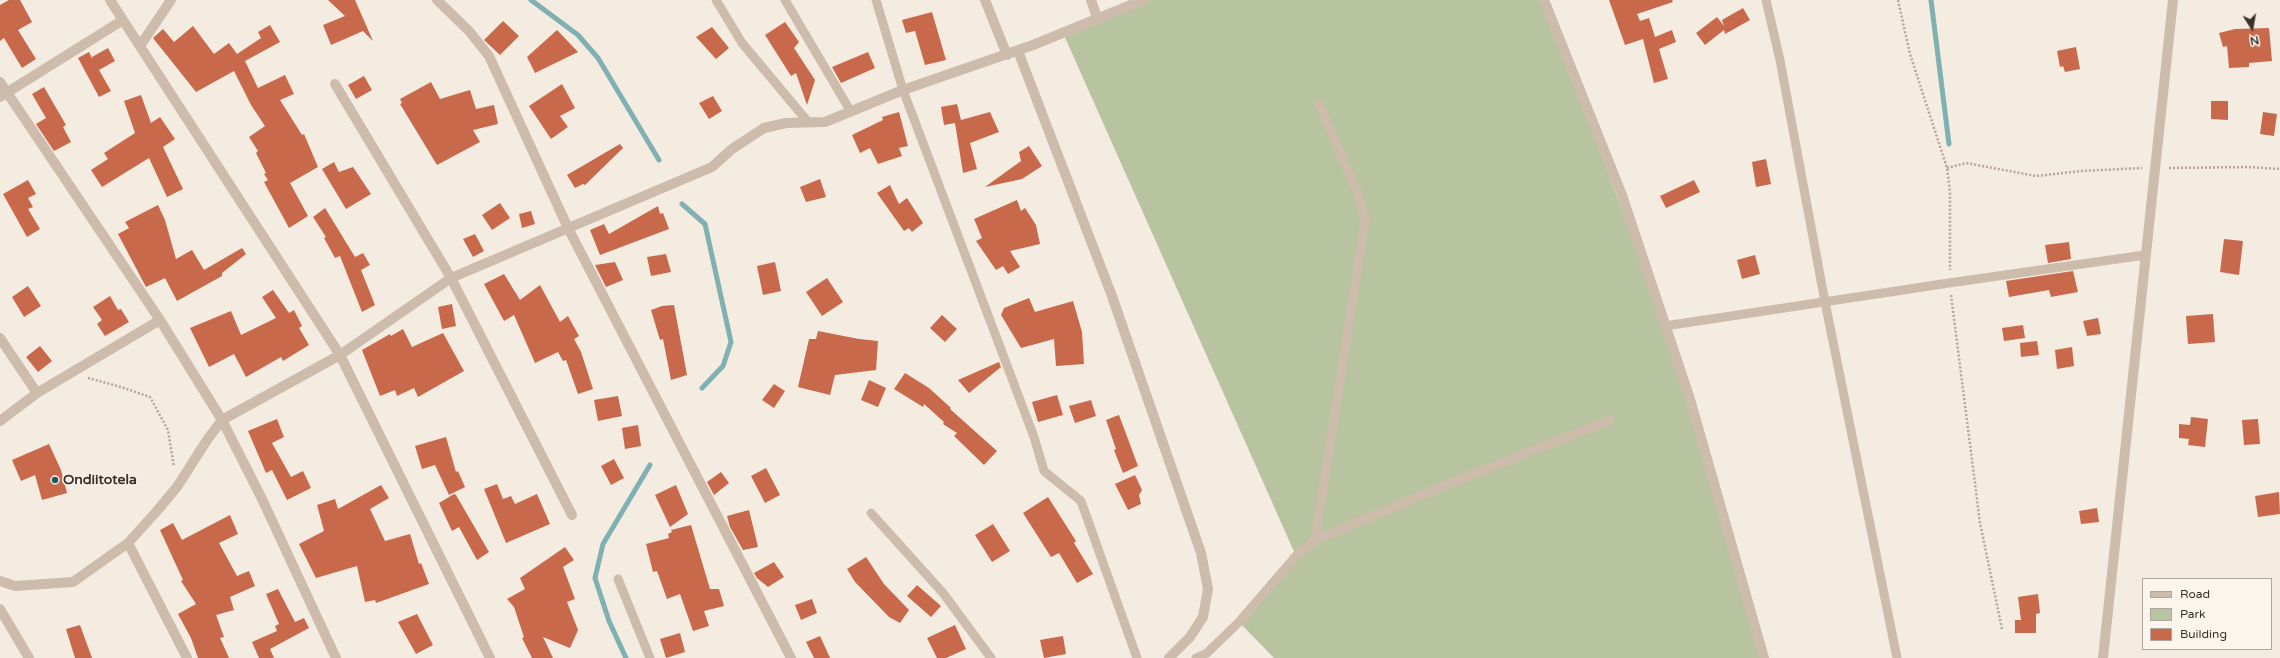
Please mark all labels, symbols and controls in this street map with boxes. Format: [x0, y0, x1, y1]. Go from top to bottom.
north arrow [2232, 8, 2272, 48]
text: N [2249, 33, 2260, 47]
place label: Ondiitotela [63, 472, 137, 488]
marker: Ondiitotela [50, 475, 60, 485]
legend [2142, 578, 2272, 650]
text: Road [2180, 587, 2210, 601]
text: Park [2180, 607, 2206, 621]
text: Building [2180, 627, 2227, 641]

